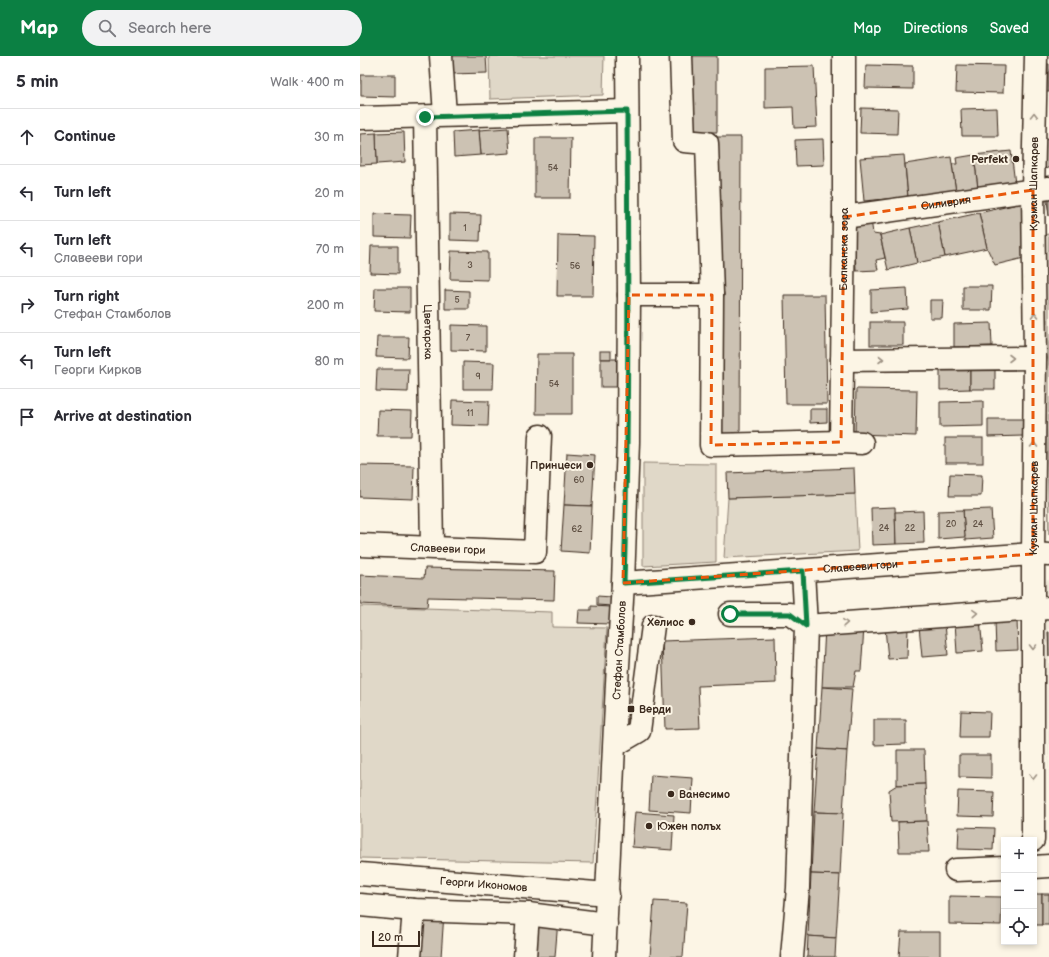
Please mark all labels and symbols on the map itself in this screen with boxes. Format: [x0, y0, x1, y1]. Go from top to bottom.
route end [416, 108, 434, 126]
one-way arrow [1030, 112, 1039, 118]
street label: Кузман Шапкарев [1026, 136, 1041, 231]
place label: Perfekt [971, 153, 1008, 166]
marker: Perfekt [1011, 154, 1021, 164]
house number: 54 [548, 163, 559, 174]
street label: Силиврия [920, 193, 972, 213]
street label: Балканска зора [837, 207, 851, 291]
house number: 1 [463, 223, 467, 234]
house number: 3 [467, 260, 473, 271]
house number: 56 [570, 261, 581, 272]
house number: 5 [454, 295, 460, 306]
street label: Цветарска [422, 304, 435, 360]
one-way arrow [1031, 312, 1039, 318]
house number: 7 [466, 333, 471, 344]
one-way arrow [1008, 354, 1014, 362]
one-way arrow [878, 355, 884, 363]
house number: 9 [475, 371, 481, 382]
house number: 54 [549, 379, 560, 390]
house number: 11 [467, 408, 473, 419]
one-way arrow [1030, 442, 1038, 448]
place label: Принцеси [530, 459, 582, 472]
marker: Принцеси [585, 460, 595, 470]
street label: Кузман Шапкарев [1026, 461, 1040, 555]
house number: 60 [574, 475, 584, 486]
house number: 20 [946, 519, 956, 530]
house number: 24 [973, 519, 984, 530]
house number: 24 [879, 523, 890, 534]
house number: 22 [905, 523, 916, 534]
house number: 62 [572, 524, 583, 535]
street label: Славееви гори [410, 541, 486, 557]
street label: Славееви гори [822, 557, 898, 575]
street label: Стефан Стамболов [610, 600, 628, 700]
route start [721, 605, 739, 623]
one-way arrow [972, 608, 978, 617]
place label: Хелиос [646, 616, 684, 629]
marker: Хелиос [687, 617, 697, 627]
one-way arrow [842, 618, 848, 627]
one-way arrow [1029, 644, 1037, 650]
place label: Верди [639, 703, 671, 716]
marker: Верди [626, 704, 636, 714]
one-way arrow [1029, 774, 1037, 780]
place label: Ванесимо [679, 788, 730, 801]
marker: Ванесимо [666, 789, 676, 799]
place label: Южен полъх [657, 820, 721, 833]
marker: Южен полъх [644, 821, 654, 831]
street label: Георги Икономов [439, 874, 528, 894]
scale bar [372, 929, 420, 948]

